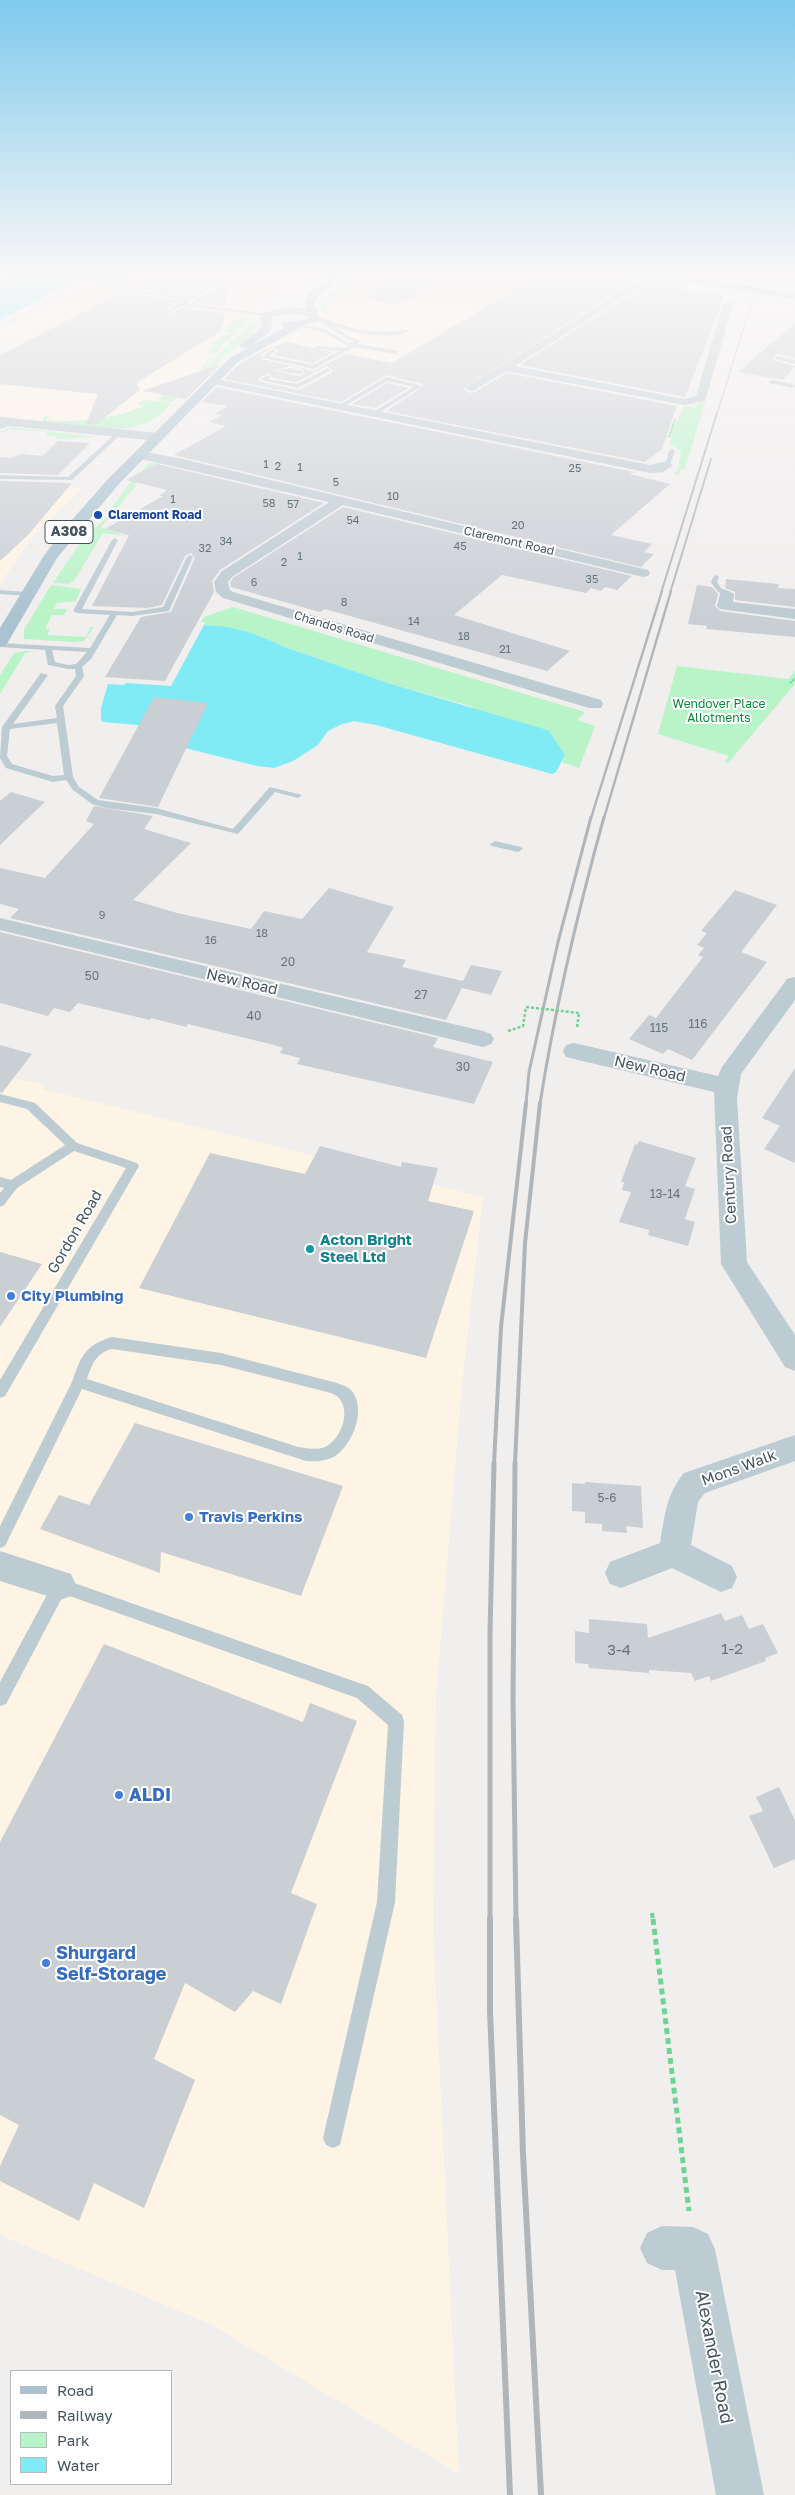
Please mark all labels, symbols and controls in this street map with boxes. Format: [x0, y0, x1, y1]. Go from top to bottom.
house number: 1 [263, 458, 269, 472]
house number: 2 [275, 460, 281, 474]
house number: 1 [297, 461, 303, 475]
house number: 25 [569, 462, 581, 476]
house number: 5 [333, 476, 339, 490]
house number: 10 [387, 490, 399, 504]
house number: 1 [170, 493, 176, 507]
house number: 58 [262, 497, 276, 511]
house number: 57 [287, 498, 299, 512]
place label: Claremont Road [108, 508, 202, 522]
marker: Claremont Road [92, 509, 104, 521]
house number: 54 [346, 514, 360, 528]
house number: 20 [511, 519, 525, 533]
road number: A308 [45, 520, 93, 544]
street label: Claremont Road [462, 524, 556, 558]
house number: 34 [219, 535, 233, 549]
house number: 45 [453, 540, 467, 554]
house number: 32 [199, 542, 211, 556]
house number: 1 [297, 550, 303, 564]
house number: 2 [281, 556, 287, 570]
house number: 35 [586, 573, 598, 587]
house number: 6 [251, 576, 257, 590]
house number: 8 [341, 596, 347, 610]
street label: Chandos Road [292, 608, 376, 646]
house number: 14 [408, 615, 420, 629]
house number: 18 [458, 630, 470, 644]
house number: 21 [499, 643, 511, 657]
park label: Wendover Place Allotments [673, 697, 765, 725]
house number: 9 [99, 909, 105, 923]
house number: 18 [256, 927, 268, 941]
house number: 16 [205, 934, 217, 948]
house number: 20 [281, 955, 295, 969]
street label: New Road [205, 965, 279, 999]
house number: 50 [85, 969, 99, 983]
house number: 27 [414, 988, 428, 1002]
house number: 40 [247, 1009, 261, 1023]
house number: 116 [689, 1017, 707, 1031]
house number: 115 [650, 1021, 668, 1035]
street label: New Road [613, 1052, 687, 1086]
house number: 30 [456, 1060, 470, 1074]
street label: Century Road [717, 1125, 741, 1225]
street label: Gordon Road [44, 1187, 106, 1277]
house number: 13-14 [650, 1187, 680, 1201]
place label: Acton Bright Steel Ltd [320, 1231, 412, 1266]
marker: Acton Bright Steel Ltd [304, 1243, 316, 1255]
place label: City Plumbing [21, 1287, 123, 1305]
marker: City Plumbing [5, 1290, 17, 1302]
street label: Mons Walk [699, 1446, 779, 1490]
house number: 5-6 [598, 1491, 616, 1505]
place label: Travis Perkins [199, 1508, 302, 1526]
marker: Travis Perkins [183, 1511, 195, 1523]
house number: 1-2 [721, 1640, 743, 1658]
house number: 3-4 [607, 1641, 631, 1659]
place label: ALDI [129, 1784, 171, 1806]
marker: ALDI [113, 1789, 125, 1801]
place label: Shurgard Self-Storage [56, 1942, 166, 1985]
marker: Shurgard Self-Storage [40, 1957, 52, 1969]
street label: Alexander Road [690, 2288, 738, 2426]
legend [10, 2370, 172, 2485]
text: Road [57, 2381, 94, 2399]
text: Railway [57, 2406, 113, 2424]
text: Park [57, 2431, 89, 2449]
text: Water [57, 2456, 100, 2474]

